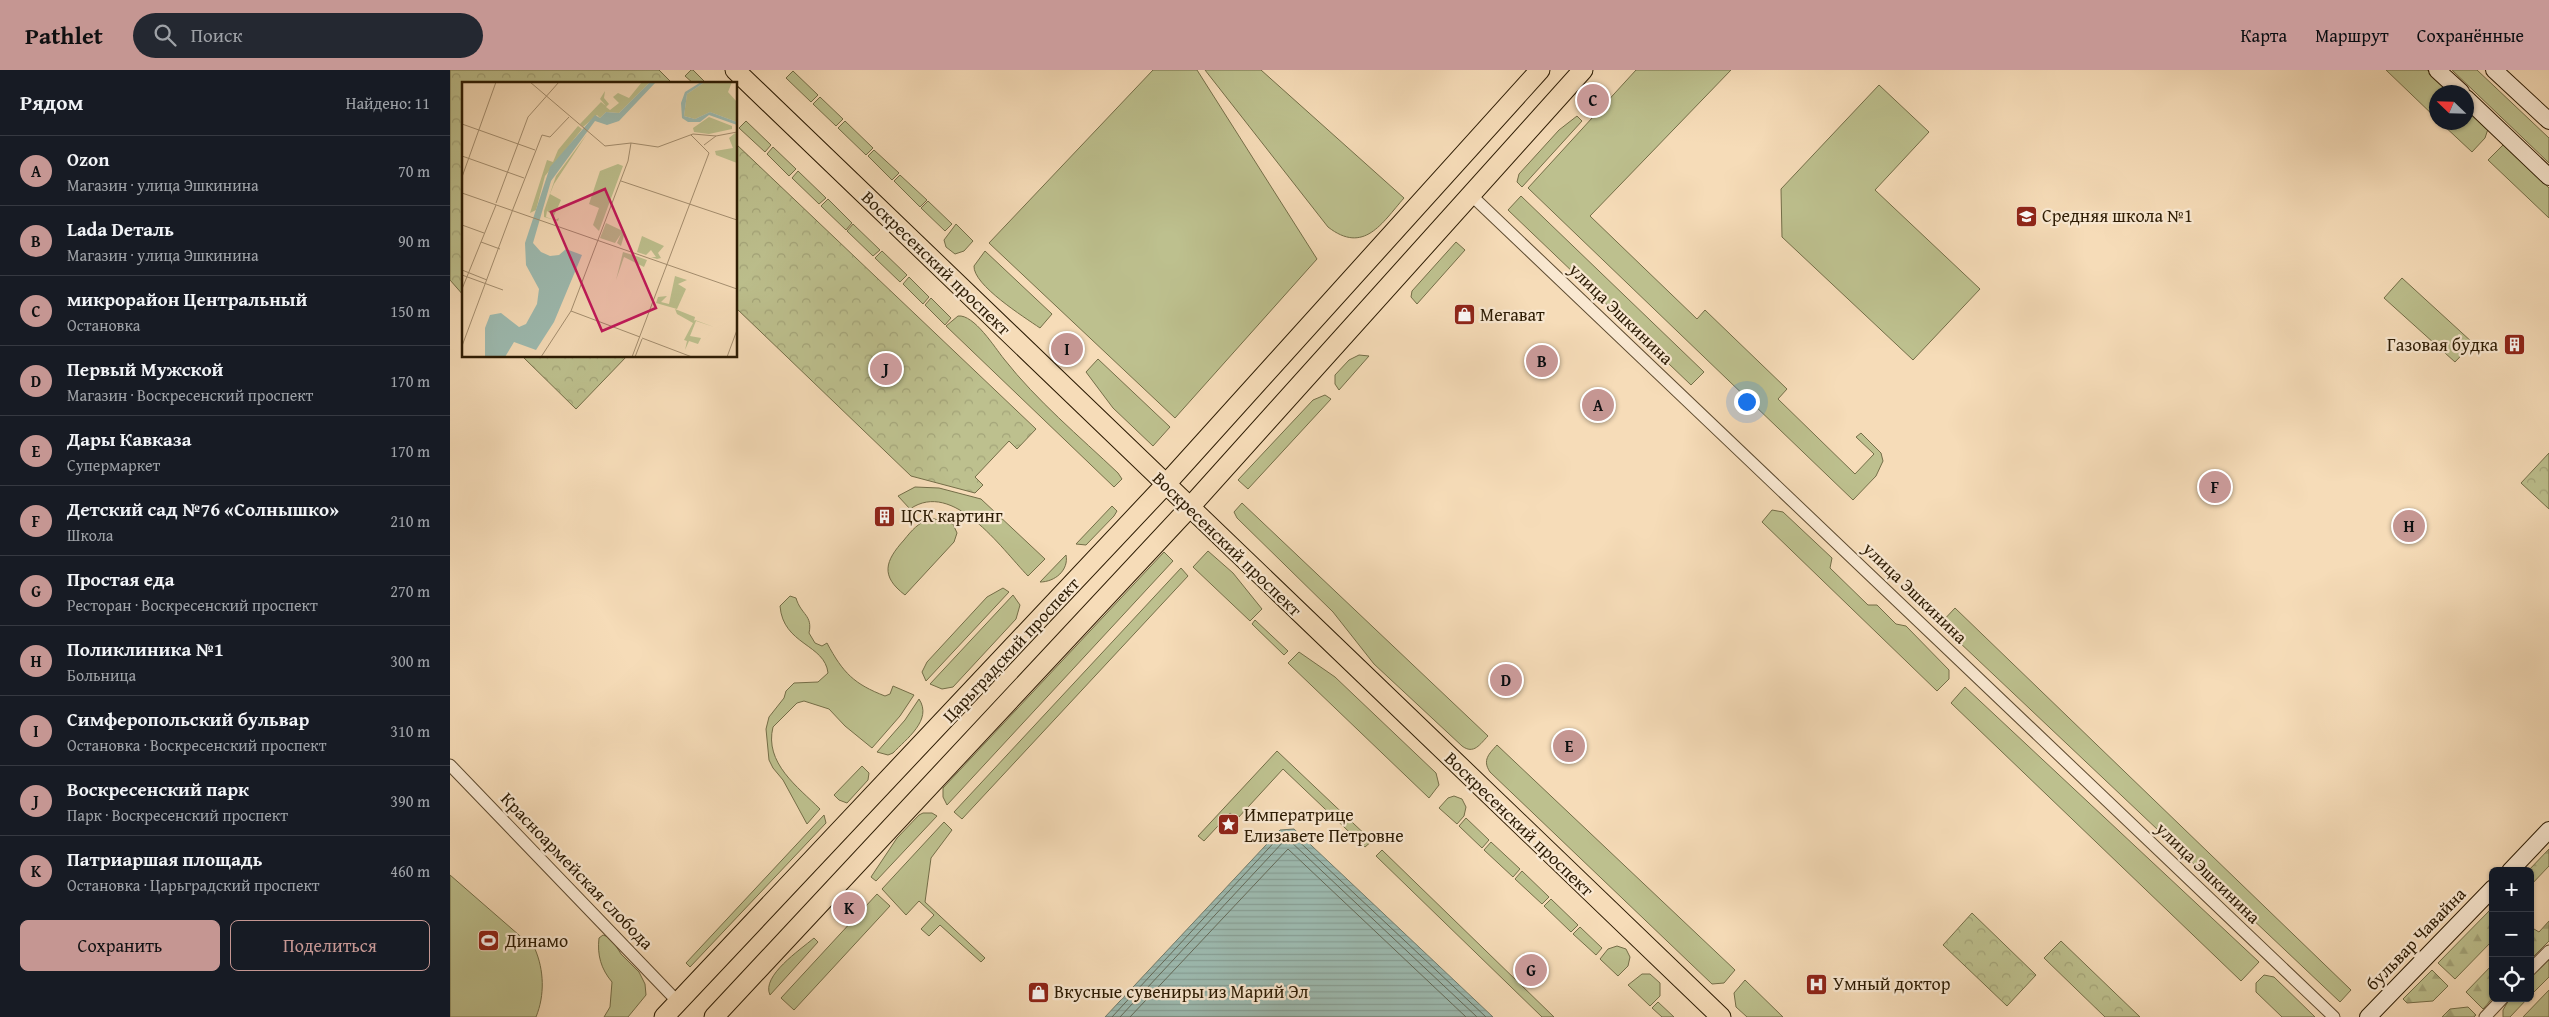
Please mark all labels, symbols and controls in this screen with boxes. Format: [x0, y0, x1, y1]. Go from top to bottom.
search box [133, 13, 483, 58]
text: Pathlet [25, 18, 103, 53]
icon: search [151, 21, 179, 49]
text: Поиск [191, 21, 242, 49]
text: Карта [2241, 22, 2287, 49]
text: Маршрут [2315, 22, 2389, 49]
text: Сохранённые [2417, 22, 2524, 49]
pin: C [1577, 81, 1609, 119]
inset map [462, 82, 738, 358]
north arrow [2429, 85, 2474, 130]
text: Рядом [20, 87, 83, 118]
text: Найдено: 11 [346, 91, 430, 115]
text: Ozon [67, 145, 109, 173]
text: A [31, 159, 41, 183]
text: 70 m [398, 159, 430, 183]
text: Магазин · улица Эшкинина [67, 173, 259, 197]
street label: Воскресенский проспект [856, 184, 1017, 341]
place label: Средняя школа №1 [2042, 202, 2193, 229]
school or university icon: Средняя школа №1 [2014, 204, 2038, 228]
text: Lada Dеталь [67, 215, 174, 243]
text: B [31, 229, 41, 253]
text: 90 m [398, 229, 430, 253]
text: Магазин · улица Эшкинина [67, 243, 259, 267]
street label: улица Эшкинина [1562, 256, 1680, 371]
text: микрорайон Центральный [67, 285, 307, 313]
text: C [31, 299, 41, 323]
text: 150 m [390, 299, 430, 323]
place label: Мегават [1480, 301, 1545, 328]
shop icon: Мегават [1452, 303, 1476, 327]
text: Остановка [67, 313, 140, 337]
pin: I [1051, 330, 1083, 368]
place label: Газовая будка [2387, 331, 2498, 358]
building icon: Газовая будка [2502, 333, 2526, 357]
pin: B [1526, 342, 1558, 380]
pin: J [870, 350, 902, 388]
text: Первый Мужской [67, 355, 224, 383]
text: D [31, 369, 41, 393]
text: 170 m [390, 369, 430, 393]
text: Магазин · Воскресенский проспект [67, 383, 313, 407]
pin: A [1582, 386, 1614, 424]
your location [1734, 389, 1760, 415]
text: Дары Кавказа [67, 425, 192, 453]
text: E [32, 439, 40, 463]
text: 170 m [390, 439, 430, 463]
text: Супермаркет [67, 453, 160, 477]
street label: Воскресенский проспект [1147, 465, 1308, 622]
pin: F [2199, 468, 2231, 506]
text: Детский сад №76 «Солнышко» [67, 495, 339, 523]
place label: ЦСК картинг [901, 502, 1003, 529]
building icon: ЦСК картинг [873, 504, 897, 528]
pin: H [2393, 507, 2425, 545]
text: F [32, 509, 40, 533]
text: 210 m [390, 509, 430, 533]
text: Школа [67, 523, 113, 547]
street label: улица Эшкинина [1856, 535, 1974, 650]
text: Простая еда [67, 565, 174, 593]
street label: Царьградский проспект [936, 571, 1086, 729]
text: G [31, 579, 41, 603]
text: 270 m [390, 579, 430, 603]
text: Ресторан · Воскресенский проспект [67, 593, 318, 617]
text: Поликлиника №1 [67, 635, 224, 663]
text: H [30, 649, 42, 673]
text: 300 m [390, 649, 430, 673]
pin: D [1490, 661, 1522, 699]
text: Больница [67, 663, 136, 687]
text: Симферопольский бульвар [67, 705, 309, 733]
text: I [33, 719, 39, 743]
text: 310 m [390, 719, 430, 743]
pin: E [1553, 727, 1585, 765]
text: Остановка · Воскресенский проспект [67, 733, 326, 757]
street label: Воскресенский проспект [1439, 745, 1600, 902]
text: Воскресенский парк [67, 775, 249, 803]
street label: Красноармейская слобода [495, 786, 660, 956]
text: J [33, 789, 39, 813]
text: 390 m [390, 789, 430, 813]
place label: Императрице Елизавете Петровне [1244, 801, 1404, 849]
text: Парк · Воскресенский проспект [67, 803, 288, 827]
place icon: Императрице Елизавете Петровне [1216, 813, 1240, 837]
street label: улица Эшкинина [2149, 815, 2267, 930]
text: Патриаршая площадь [67, 845, 262, 873]
text: K [31, 859, 41, 883]
text: 460 m [390, 859, 430, 883]
map controls [2489, 867, 2534, 1002]
button: + [2489, 867, 2534, 912]
text: Остановка · Царьградский проспект [67, 873, 320, 897]
street label: бульвар Чавайна [2359, 881, 2472, 996]
pin: K [833, 889, 865, 927]
button: − [2489, 912, 2534, 957]
button: Сохранить [20, 920, 220, 971]
button: Поделиться [230, 920, 430, 971]
place label: Динамо [504, 927, 568, 954]
sports icon: Динамо [477, 929, 501, 953]
pin: G [1515, 951, 1547, 989]
button: locate [2489, 957, 2534, 1002]
place label: Умный доктор [1833, 970, 1951, 997]
hospital icon: Умный доктор [1805, 972, 1829, 996]
place label: Вкусные сувениры из Марий Эл [1054, 978, 1309, 1005]
shop icon: Вкусные сувениры из Марий Эл [1026, 980, 1050, 1004]

